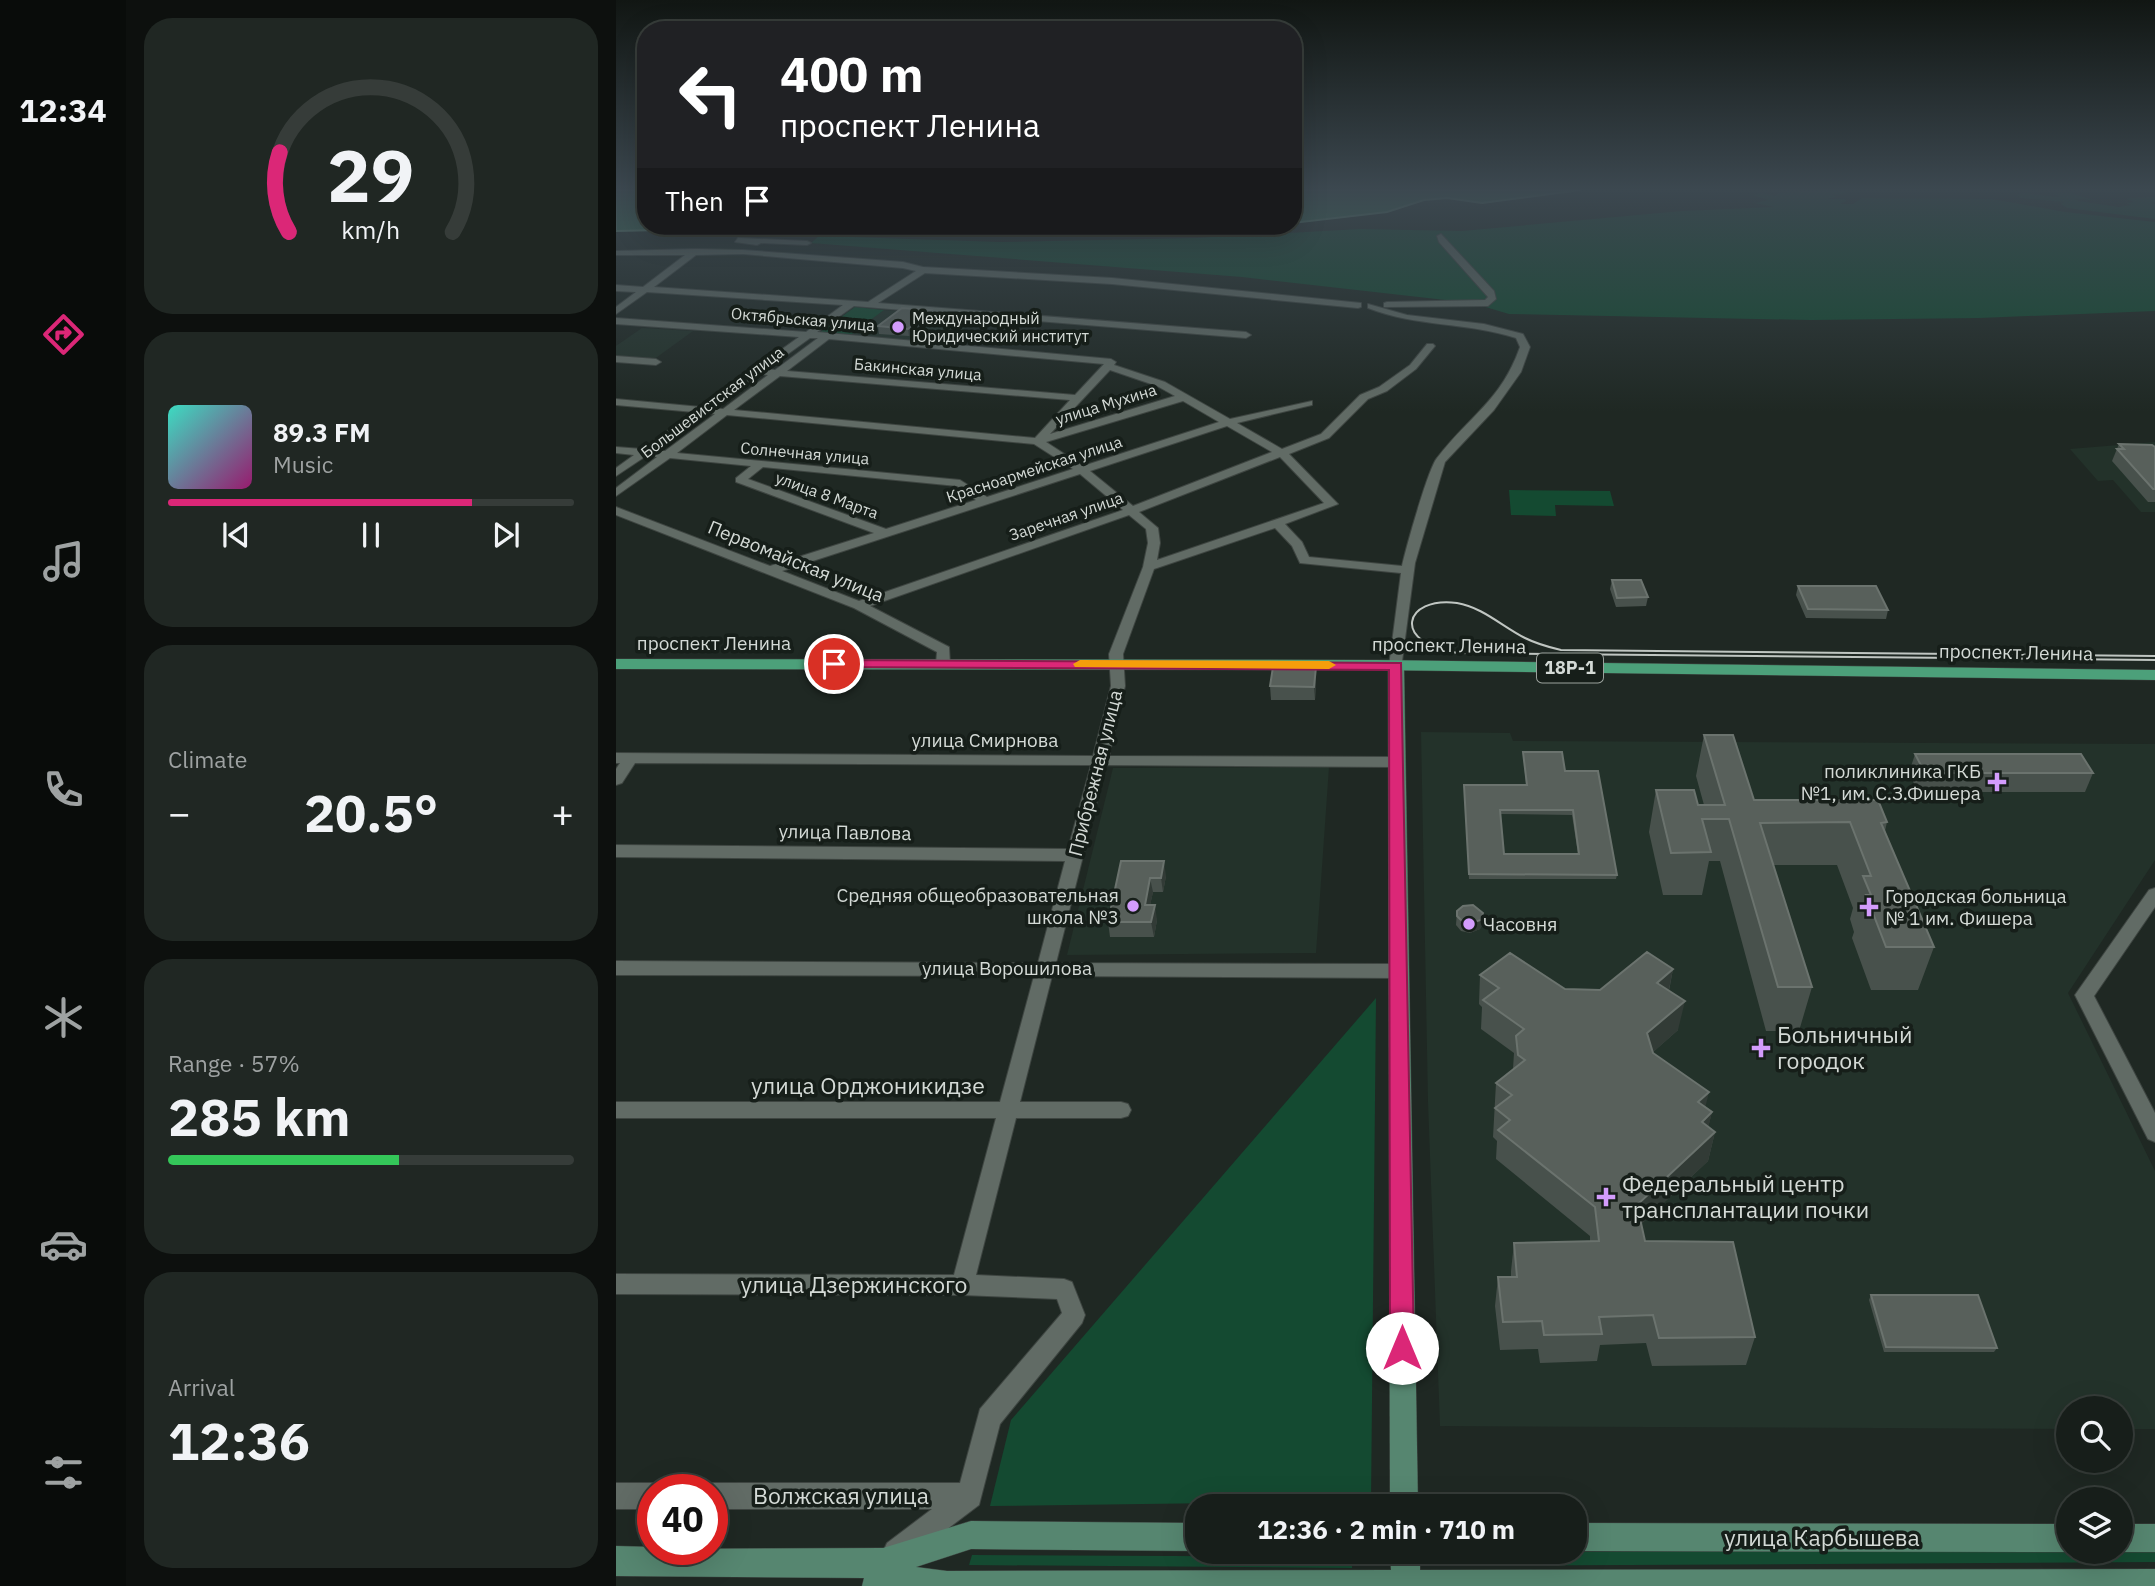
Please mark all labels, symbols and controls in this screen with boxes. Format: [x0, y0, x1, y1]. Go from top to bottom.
text: 400 m [780, 42, 924, 105]
icon: left [665, 49, 756, 140]
text: 12:34 [19, 89, 107, 131]
text: проспект Ленина [780, 104, 1040, 146]
text: 29 [327, 127, 415, 222]
icon: arrive [738, 182, 776, 220]
text: Then [665, 184, 724, 218]
text: km/h [342, 213, 400, 246]
street label: Октябрьская улица [730, 303, 876, 335]
place label: Международный Юридический институт [912, 308, 1090, 346]
icon: directions [39, 310, 88, 359]
marker: Международный Юридический институт [890, 319, 906, 335]
street label: Большевистская улица [637, 341, 788, 462]
street label: Бакинская улица [853, 353, 983, 385]
street label: улица Мухина [1053, 379, 1159, 429]
text: 89.3 FM [273, 415, 371, 449]
street label: Красноармейская улица [943, 431, 1125, 507]
street label: Солнечная улица [740, 437, 871, 469]
text: Music [273, 449, 333, 479]
street label: улица 8 Марта [773, 467, 882, 523]
street label: Заречная улица [1006, 487, 1126, 545]
street label: Первомайская улица [705, 515, 887, 607]
icon: previous [217, 516, 255, 554]
icon: pause [352, 516, 390, 554]
icon: next [487, 516, 525, 554]
icon: music [39, 537, 88, 586]
street label: проспект Ленина [637, 631, 791, 655]
street label: проспект Ленина [1372, 632, 1526, 658]
pin [804, 634, 864, 694]
street label: проспект Ленина [1939, 639, 2093, 665]
icon: arrive [815, 645, 853, 683]
road number: 18Р-1 [1537, 654, 1603, 682]
street label: Прибрежная улица [1063, 687, 1127, 859]
street label: улица Смирнова [912, 728, 1058, 752]
text: Climate [168, 744, 247, 774]
place label: поликлиника ГКБ №1, им. С.З.Фишера [1801, 759, 1981, 805]
icon: phone [39, 765, 88, 814]
marker: поликлиника ГКБ №1, им. С.З.Фишера [1987, 772, 2007, 792]
text: 20.5° [304, 779, 438, 846]
text: − [168, 788, 191, 837]
text: + [551, 788, 574, 837]
street label: улица Павлова [778, 819, 912, 845]
place label: Средняя общеобразовательная школа №3 [837, 883, 1119, 929]
place label: Городская больница № 1 им. Фишера [1885, 884, 2067, 930]
marker: Городская больница № 1 им. Фишера [1859, 897, 1879, 917]
marker: Средняя общеобразовательная школа №3 [1125, 898, 1141, 914]
place label: Часовня [1483, 912, 1557, 936]
marker: Часовня [1461, 916, 1477, 932]
street label: улица Ворошилова [922, 956, 1092, 980]
icon: climate [39, 993, 88, 1042]
place label: Больничный городок [1777, 1019, 1913, 1075]
marker: Больничный городок [1751, 1038, 1771, 1058]
text: Range · 57% [168, 1048, 300, 1078]
street label: улица Орджоникидзе [751, 1070, 985, 1100]
text: 285 km [168, 1083, 350, 1150]
place label: Федеральный центр трансплантации почки [1622, 1168, 1869, 1224]
marker: Федеральный центр трансплантации почки [1596, 1187, 1616, 1207]
icon: car [39, 1220, 88, 1269]
street label: улица Дзержинского [741, 1269, 967, 1299]
position arrow [1365, 1311, 1439, 1385]
text: Arrival [168, 1372, 235, 1402]
map controls [2056, 1396, 2133, 1564]
button: search [2056, 1396, 2133, 1473]
text: 12:36 [168, 1407, 310, 1474]
icon: filters [39, 1448, 88, 1497]
speed limit sign: 40 [637, 1474, 728, 1565]
street label: Волжская улица [753, 1480, 929, 1510]
button: layers [2056, 1487, 2133, 1564]
text: 12:36 · 2 min · 710 m [1257, 1512, 1515, 1546]
street label: улица Карбышева [1724, 1522, 1920, 1552]

